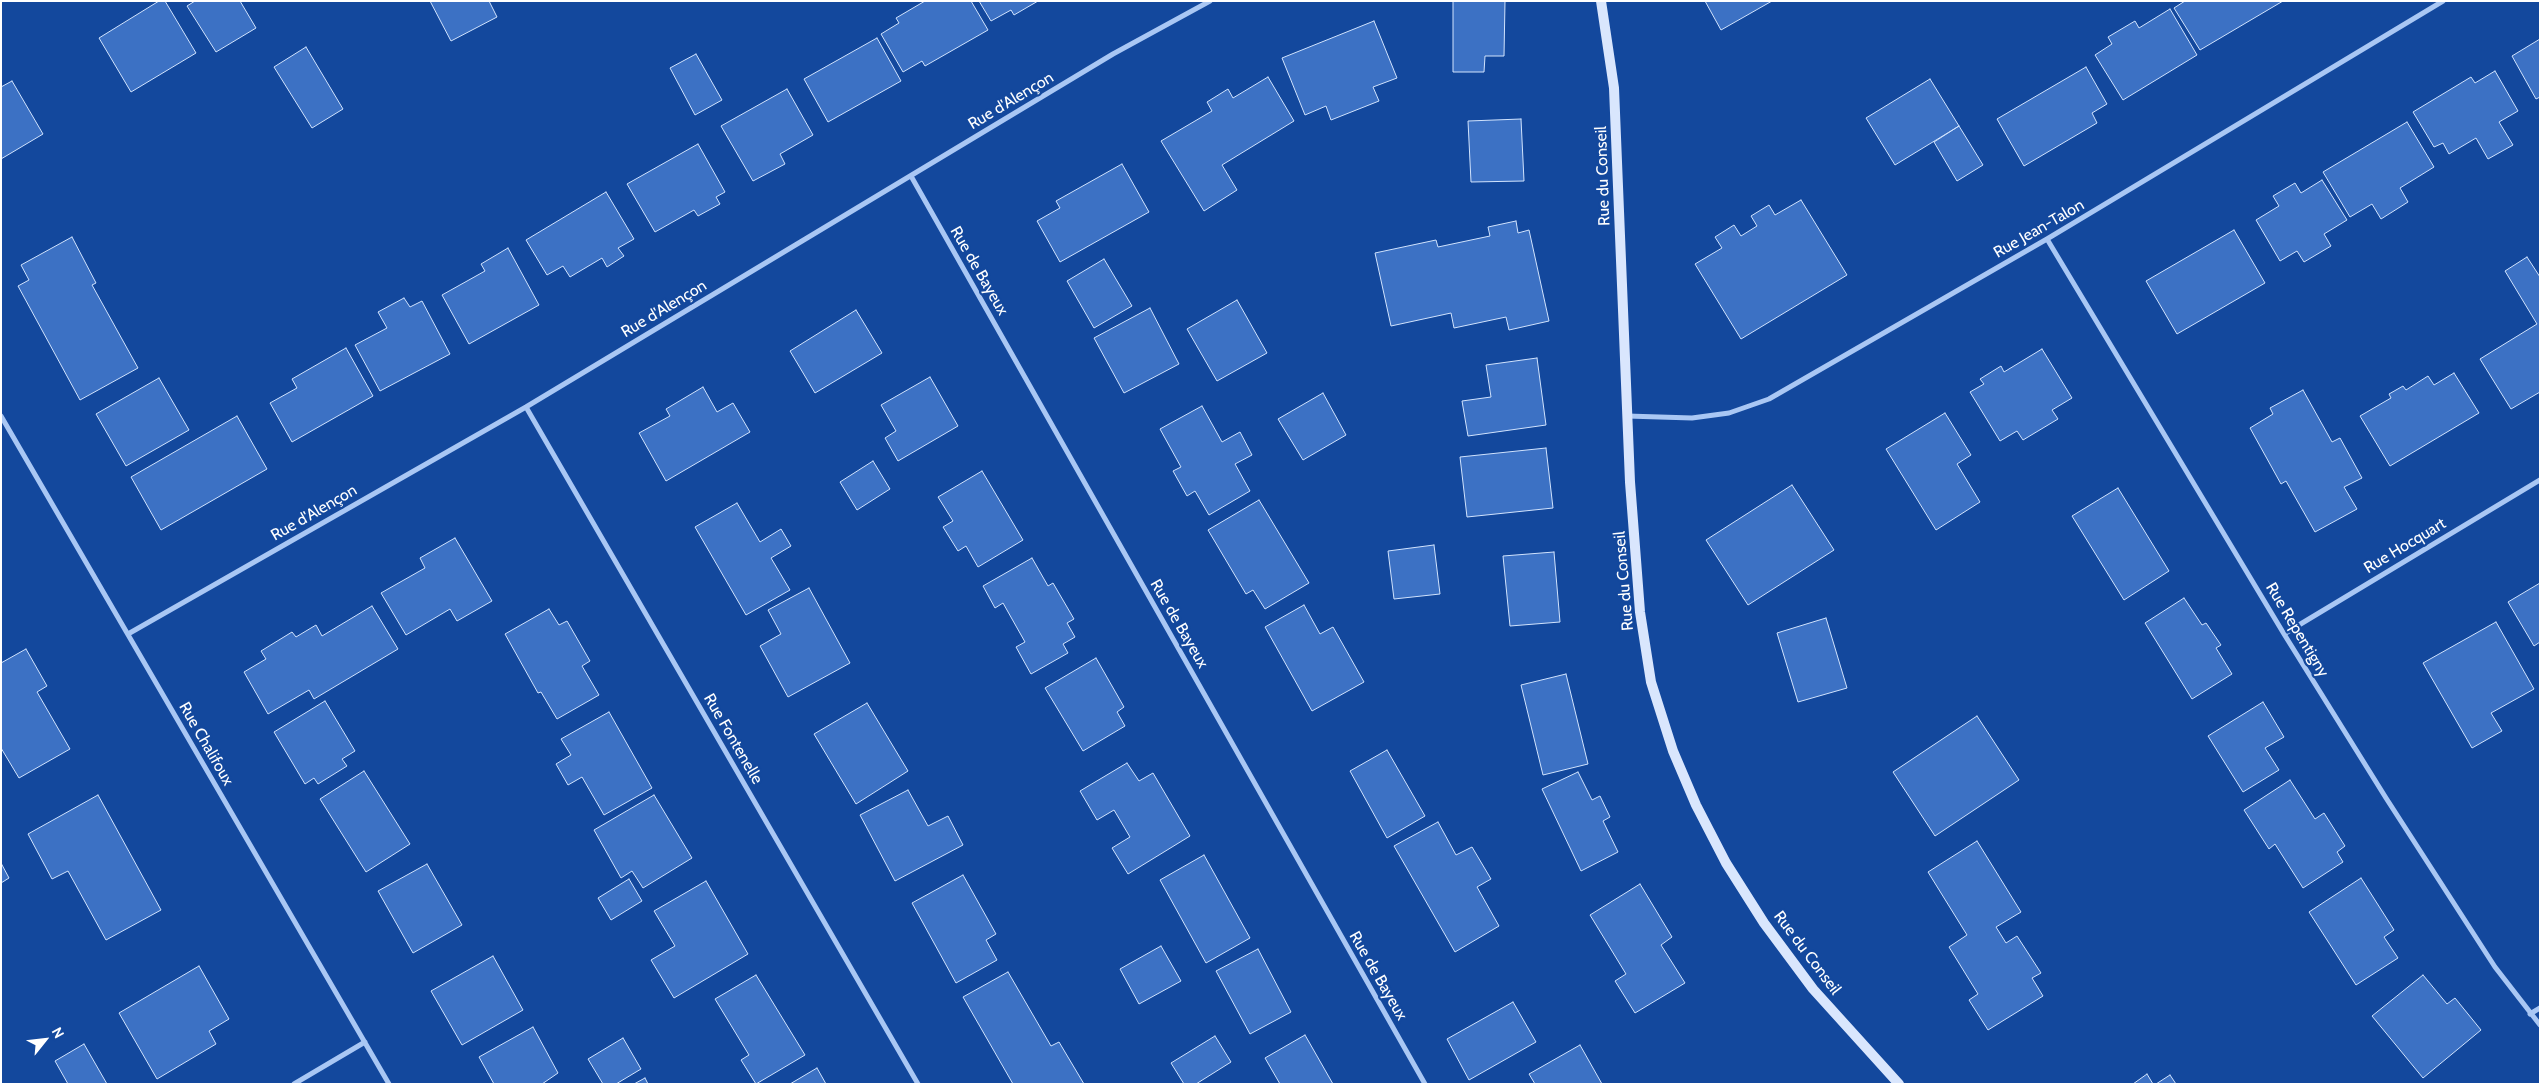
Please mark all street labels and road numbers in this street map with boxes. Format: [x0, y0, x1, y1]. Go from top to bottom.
street label: Rue d'Alençon [965, 68, 1057, 134]
street label: Rue du Conseil [1592, 126, 1614, 226]
street label: Rue Jean-Talon [1990, 195, 2088, 263]
street label: Rue de Bayeux [946, 223, 1012, 319]
street label: Rue d'Alençon [618, 276, 710, 342]
street label: Rue d'Alençon [268, 481, 360, 545]
street label: Rue Hocquart [2361, 514, 2449, 578]
street label: Rue du Conseil [1610, 530, 1638, 632]
street label: Rue de Bayeux [1146, 576, 1212, 672]
street label: Rue Repentigny [2261, 579, 2333, 681]
street label: Rue Fontenelle [699, 690, 767, 788]
street label: Rue Chalifoux [174, 699, 238, 789]
street label: Rue du Conseil [1769, 907, 1845, 999]
street label: Rue de Bayeux [1345, 928, 1411, 1024]

